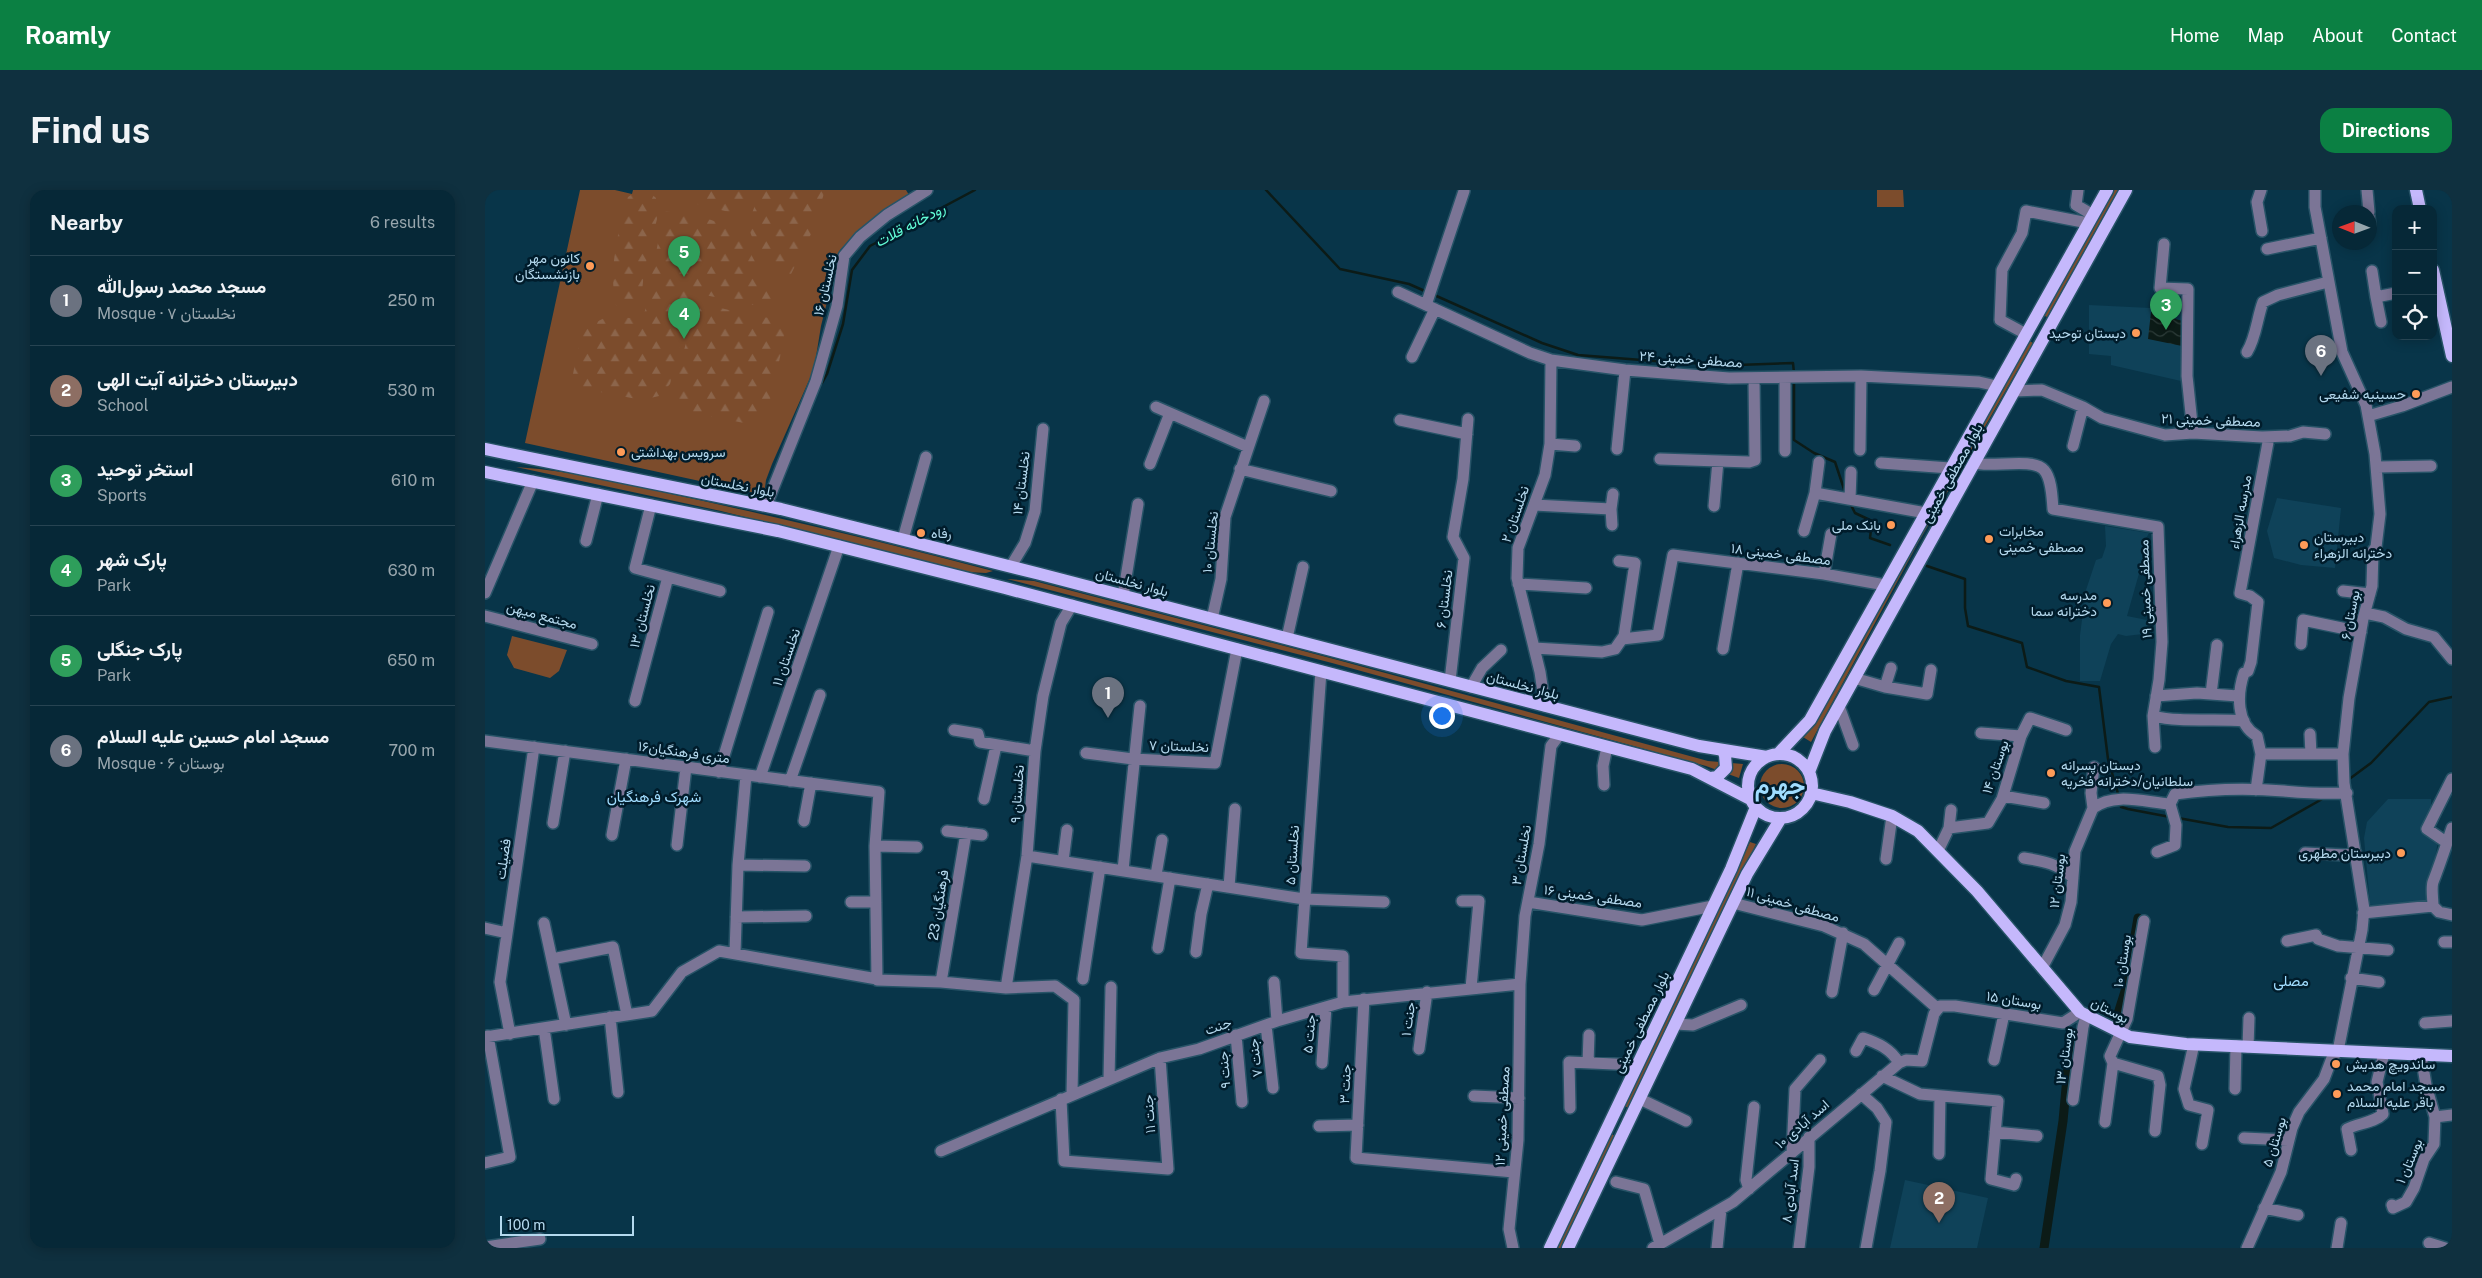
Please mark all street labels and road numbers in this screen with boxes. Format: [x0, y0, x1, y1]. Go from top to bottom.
street label: نخلستان ۱۶ [810, 253, 841, 318]
street label: مصطفی خمینی ۲۴ [1639, 347, 1743, 372]
street label: مصطفی خمینی ۲۱ [2161, 410, 2261, 431]
street label: بلوار مصطفی خمینی [1918, 421, 1987, 526]
street label: نخلستان ۱۴ [1009, 450, 1034, 516]
street label: بلوار نخلستان [700, 470, 776, 501]
street label: مدرسه الزهراء [2226, 474, 2255, 550]
street label: نخلستان ۲ [1498, 483, 1533, 545]
street label: نخلستان ۱۰ [1199, 510, 1222, 574]
street label: مصطفی خمینی ۱۹ [2135, 539, 2156, 639]
street label: مصطفی خمینی ۱۸ [1730, 540, 1832, 569]
street label: بلوار نخلستان [1094, 565, 1170, 600]
street label: نخلستان ۶ [1432, 569, 1457, 629]
street label: نخلستان ۱۳ [626, 583, 659, 650]
street label: بوستان ۶ [2337, 589, 2364, 641]
street label: مجتمع میهن [504, 598, 579, 635]
street label: نخلستان ۱۱ [769, 626, 804, 688]
street label: بلوار نخلستان [1485, 668, 1561, 703]
street label: نخلستان ۷ [1149, 737, 1209, 756]
street label: ۱۶متری فرهنگیان [637, 738, 731, 767]
street label: بوستان ۱۴ [1978, 738, 2013, 796]
street label: نخلستان ۹ [1007, 764, 1028, 824]
street label: نخلستان ۳ [1508, 824, 1535, 887]
street label: نخلستان ۵ [1282, 825, 1303, 886]
street label: فضیلت [492, 838, 514, 880]
street label: ۱۲ بوستان [2046, 853, 2069, 909]
street label: فرهنگیان 23 [925, 869, 952, 942]
street label: مصطفی خمینی ۱۶ [1543, 881, 1643, 912]
street label: مصطفی خمینی ۱۱ [1744, 883, 1841, 926]
street label: بوستان ۱۰ [2110, 933, 2135, 989]
street label: بلوار مصطفی خمینی [1609, 969, 1673, 1076]
street label: بوستان ۱۵ [1985, 988, 2043, 1013]
street label: بوستان [2088, 994, 2131, 1027]
street label: جنت ۱ [1398, 1001, 1419, 1037]
street label: جنت [1203, 1014, 1234, 1039]
street label: جنت ۵ [1299, 1014, 1320, 1054]
street label: بوستان ۱۳ [2052, 1027, 2077, 1085]
street label: جنت ۷ [1245, 1038, 1266, 1078]
street label: جنت ۹ [1214, 1051, 1235, 1089]
street label: جنت ۳ [1336, 1064, 1355, 1104]
street label: مصطفی خمینی ۱۲ [1491, 1066, 1514, 1166]
street label: جنت ۱۱ [1140, 1094, 1159, 1134]
street label: اسد آبادی ۱۰ [1772, 1096, 1833, 1152]
street label: بوستان ۵ [2259, 1115, 2290, 1169]
street label: بوستان ۱ [2392, 1136, 2427, 1186]
street label: اسد آبادی ۸ [1778, 1158, 1803, 1224]

